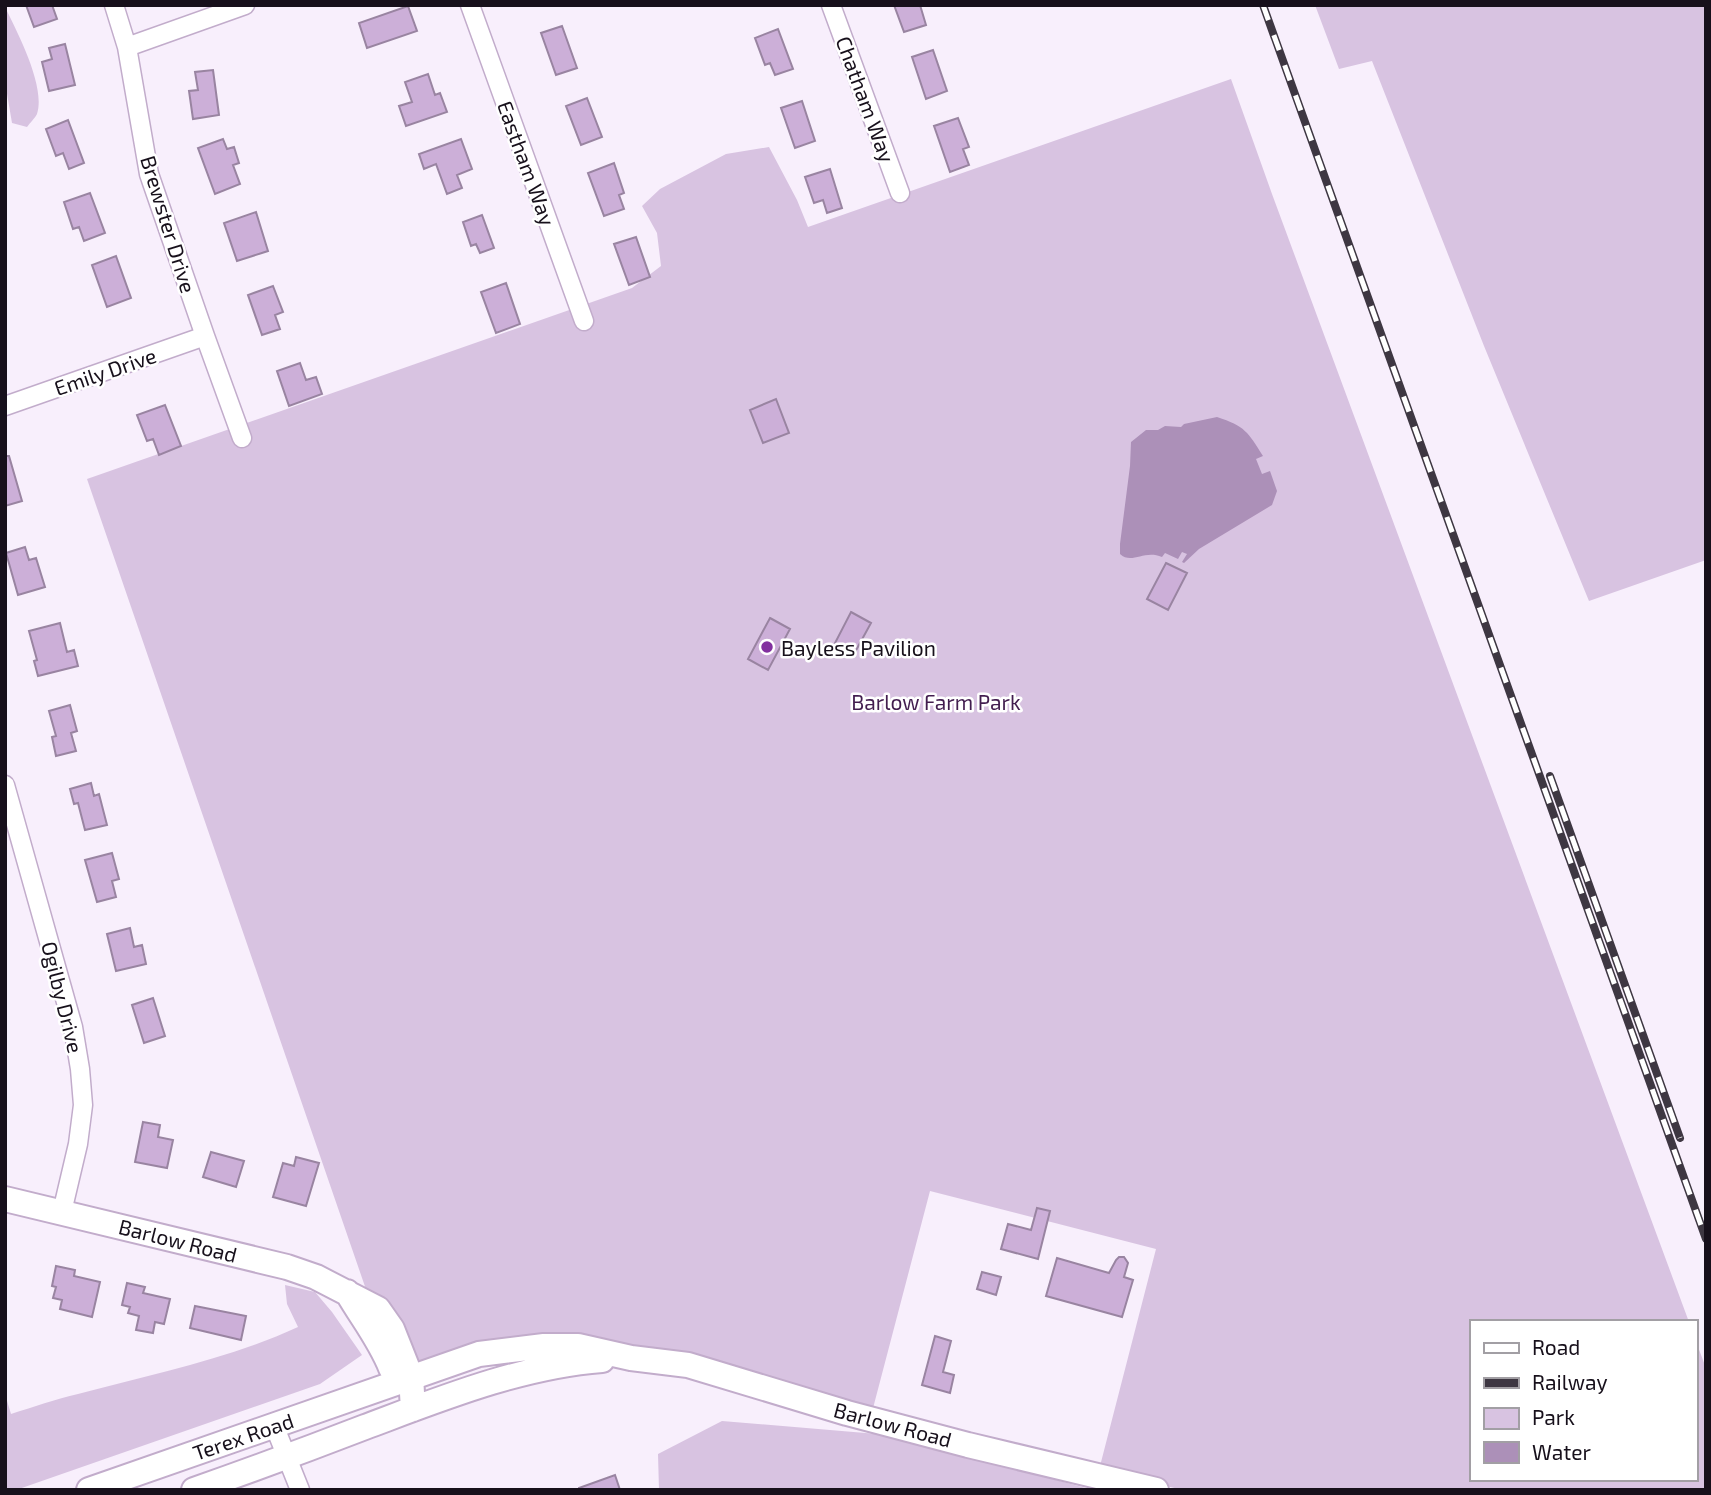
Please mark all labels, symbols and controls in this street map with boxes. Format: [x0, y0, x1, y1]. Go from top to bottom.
street label: Chatham Way [832, 32, 900, 166]
street label: Eastham Way [493, 97, 561, 229]
street label: Brewster Drive [136, 152, 202, 296]
street label: Emily Drive [51, 342, 159, 400]
place label: Bayless Pavilion [781, 635, 936, 660]
marker: Bayless Pavilion [759, 639, 775, 655]
park label: Barlow Farm Park [851, 689, 1021, 714]
street label: Ogilby Drive [37, 939, 89, 1055]
street label: Barlow Road [116, 1213, 240, 1267]
legend [1470, 1320, 1697, 1481]
text: Road [1532, 1334, 1580, 1359]
text: Railway [1532, 1369, 1608, 1394]
street label: Barlow Road [831, 1396, 955, 1452]
text: Park [1532, 1404, 1575, 1429]
street label: Terex Road [189, 1407, 297, 1465]
text: Water [1532, 1439, 1591, 1464]

